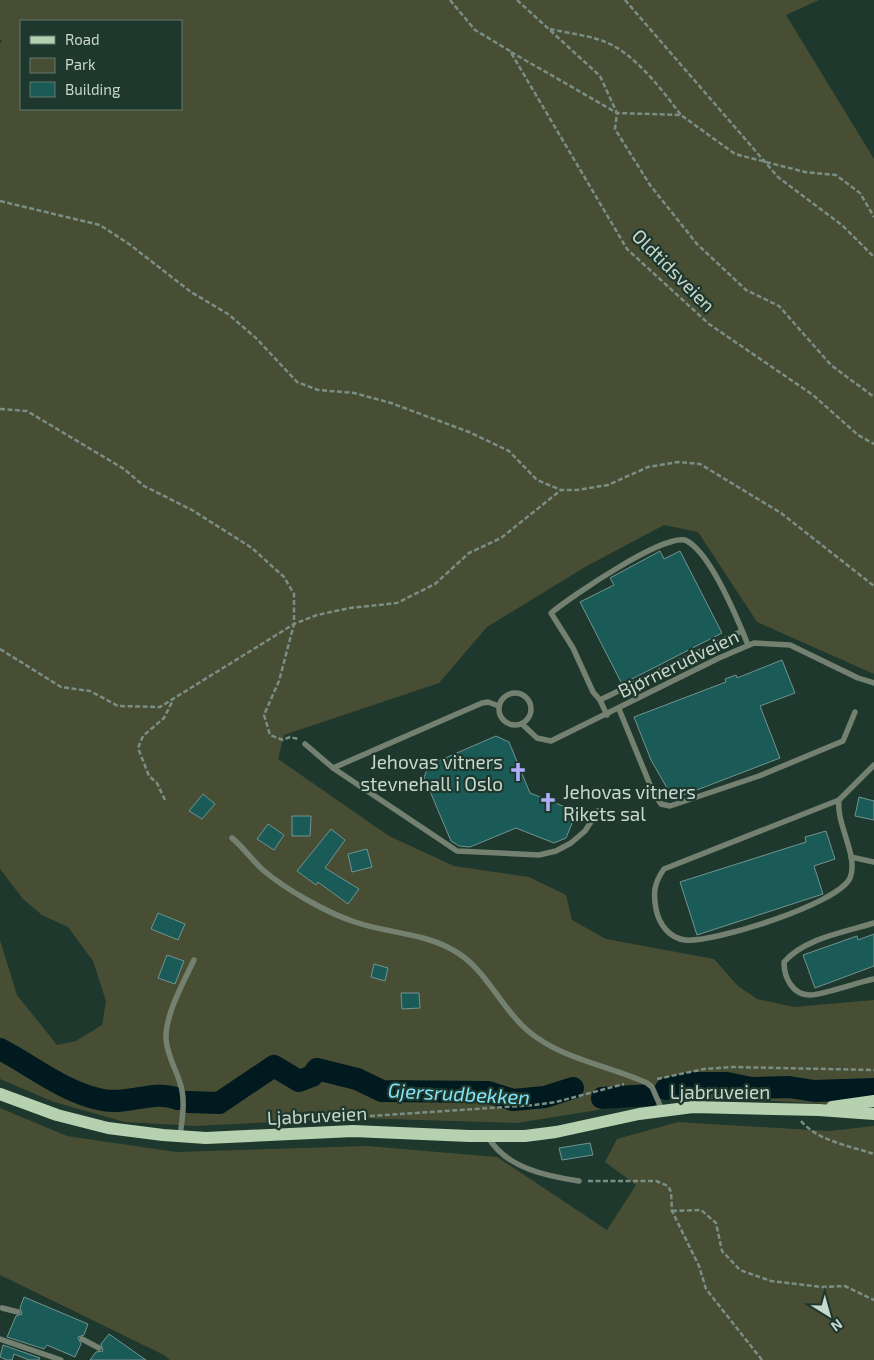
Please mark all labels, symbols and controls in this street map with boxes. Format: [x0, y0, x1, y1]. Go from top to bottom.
legend [20, 20, 182, 110]
text: Road [65, 30, 100, 48]
text: Park [65, 55, 96, 73]
text: Building [65, 80, 121, 98]
street label: Oldtidsveien [628, 224, 720, 316]
street label: Bjørnerudveien [614, 624, 742, 702]
place label: Jehovas vitners stevnehall i Oslo [360, 750, 503, 795]
church icon: Jehovas vitners stevnehall i Oslo [507, 761, 529, 783]
place label: Jehovas vitners Rikets sal [563, 780, 696, 825]
church icon: Jehovas vitners Rikets sal [537, 791, 559, 813]
water label: Gjersrudbekken [387, 1077, 531, 1109]
street label: Ljabruveien [670, 1080, 770, 1103]
street label: Ljabruveien [266, 1101, 368, 1129]
north arrow [804, 1290, 854, 1340]
text: N [828, 1316, 846, 1336]

